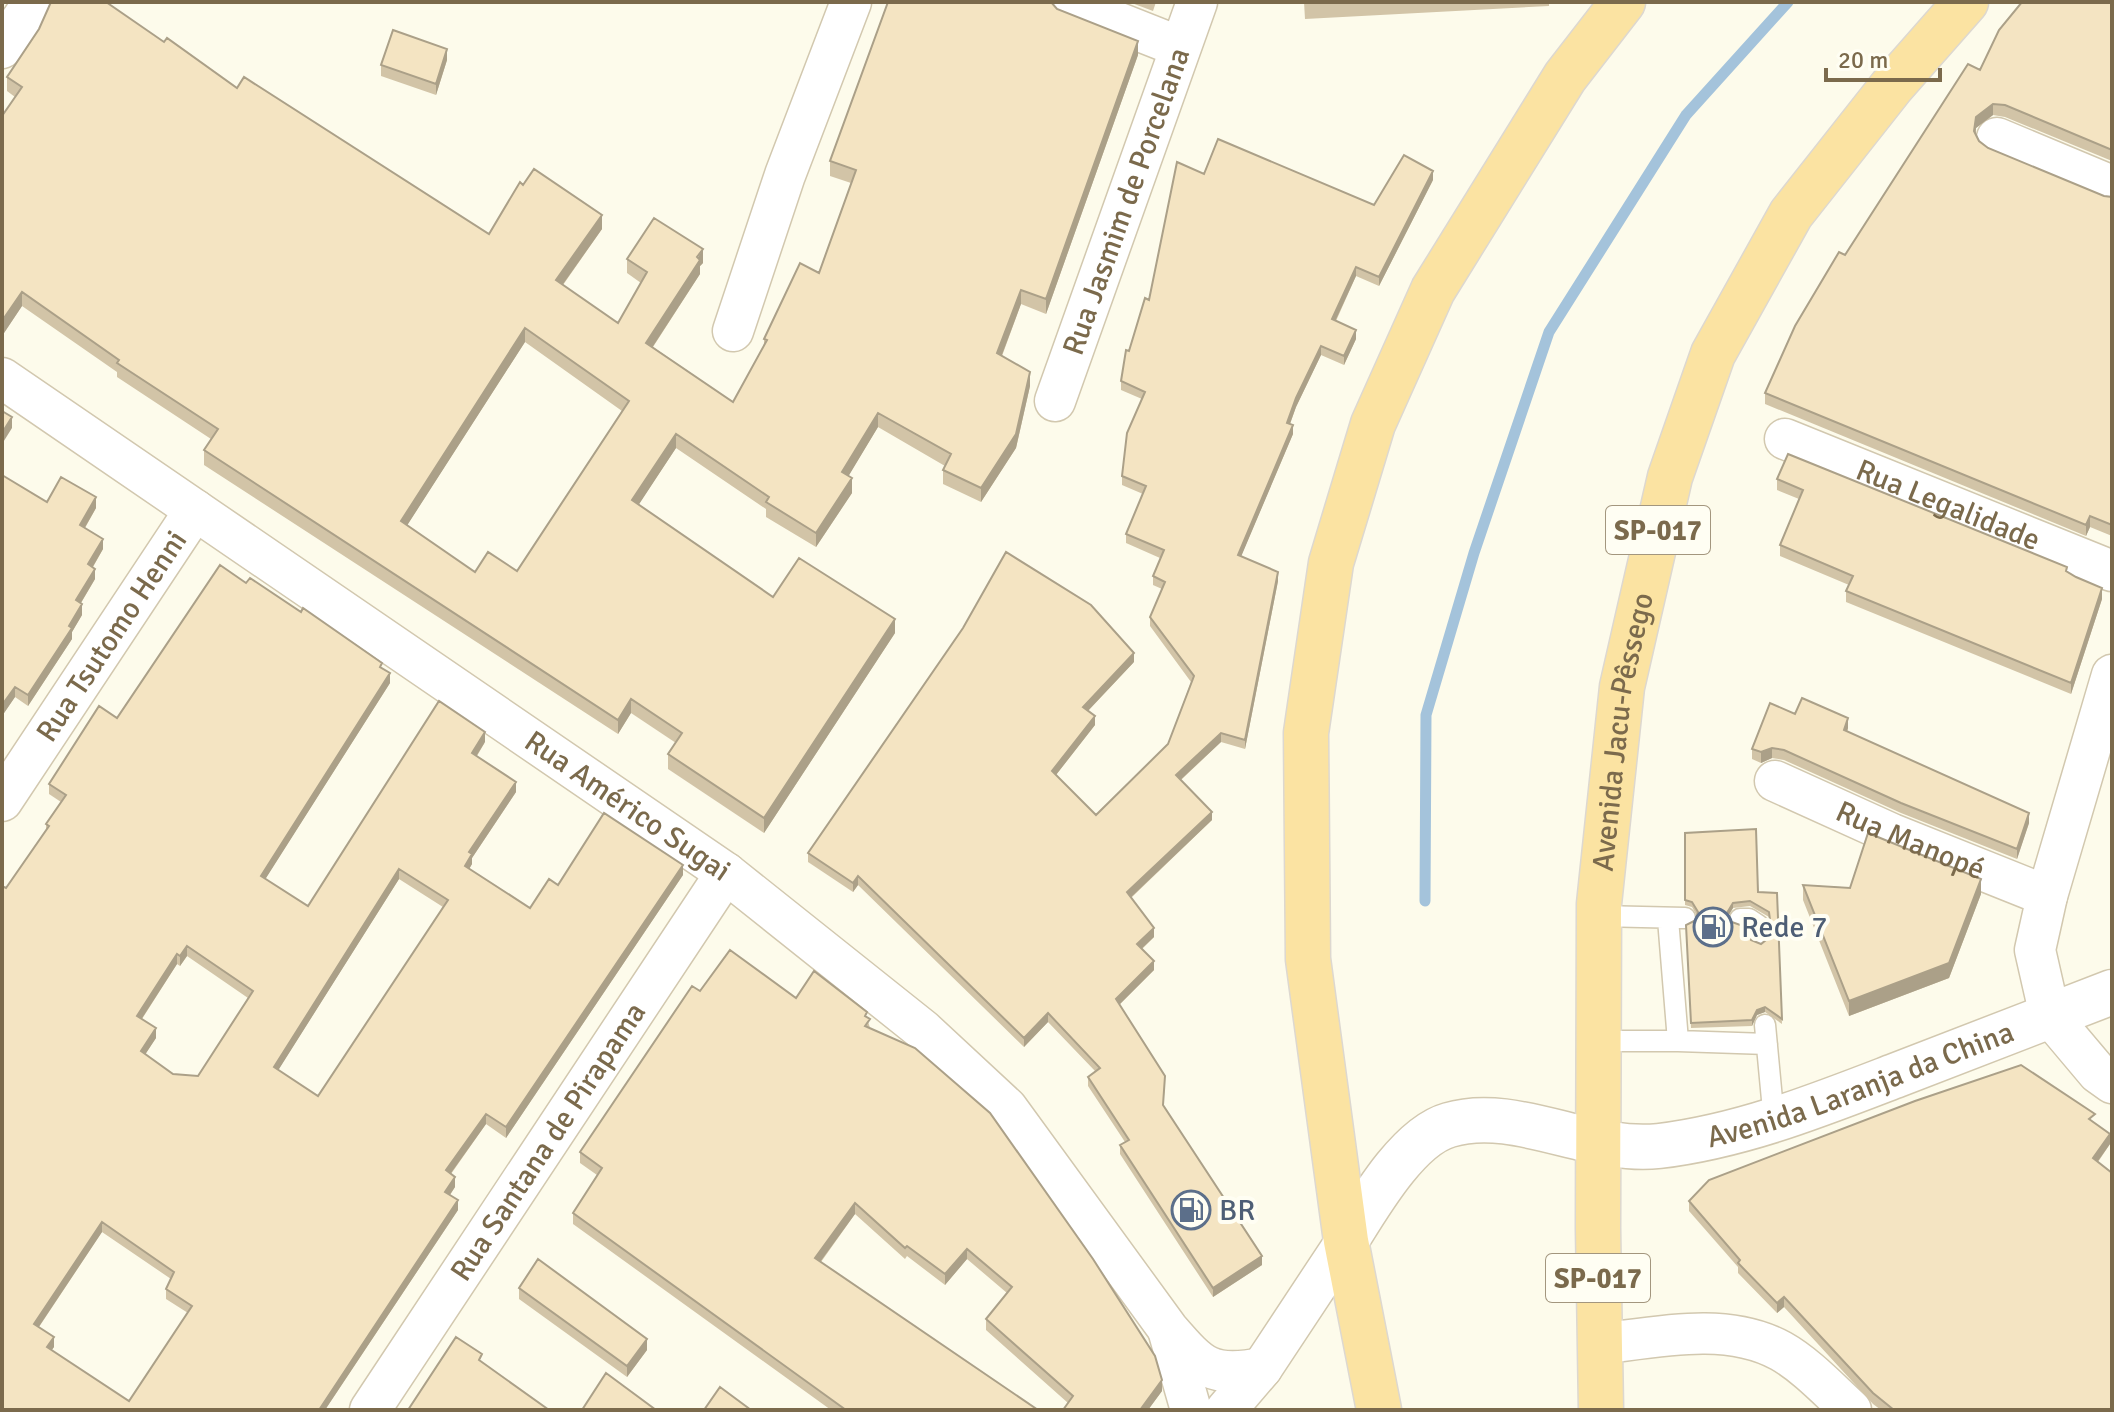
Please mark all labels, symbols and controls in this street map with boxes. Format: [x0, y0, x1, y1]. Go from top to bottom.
scale bar [1826, 32, 1940, 82]
street label: Rua Jasmim de Porcelana [1055, 43, 1198, 360]
text: 20 m [1838, 45, 1888, 75]
street label: Rua Legalidade [1851, 452, 2046, 559]
road number: SP-017 [1606, 506, 1710, 554]
street label: Rua Tsutomo Henni [29, 524, 195, 749]
street label: Avenida Jacu-Pêssego [1585, 589, 1662, 873]
street label: Rua Américo Sugai [517, 723, 737, 890]
street label: Rua Manopé [1830, 793, 1990, 888]
fuel station icon: Rede 7 [1692, 906, 1734, 948]
place label: Rede 7 [1741, 909, 1827, 946]
street label: Rua Santana de Pirapama [443, 995, 654, 1288]
street label: Avenida Laranja da China [1703, 1014, 2019, 1156]
fuel station icon: BR [1170, 1189, 1212, 1231]
place label: BR [1219, 1192, 1255, 1229]
road number: SP-017 [1546, 1254, 1650, 1302]

